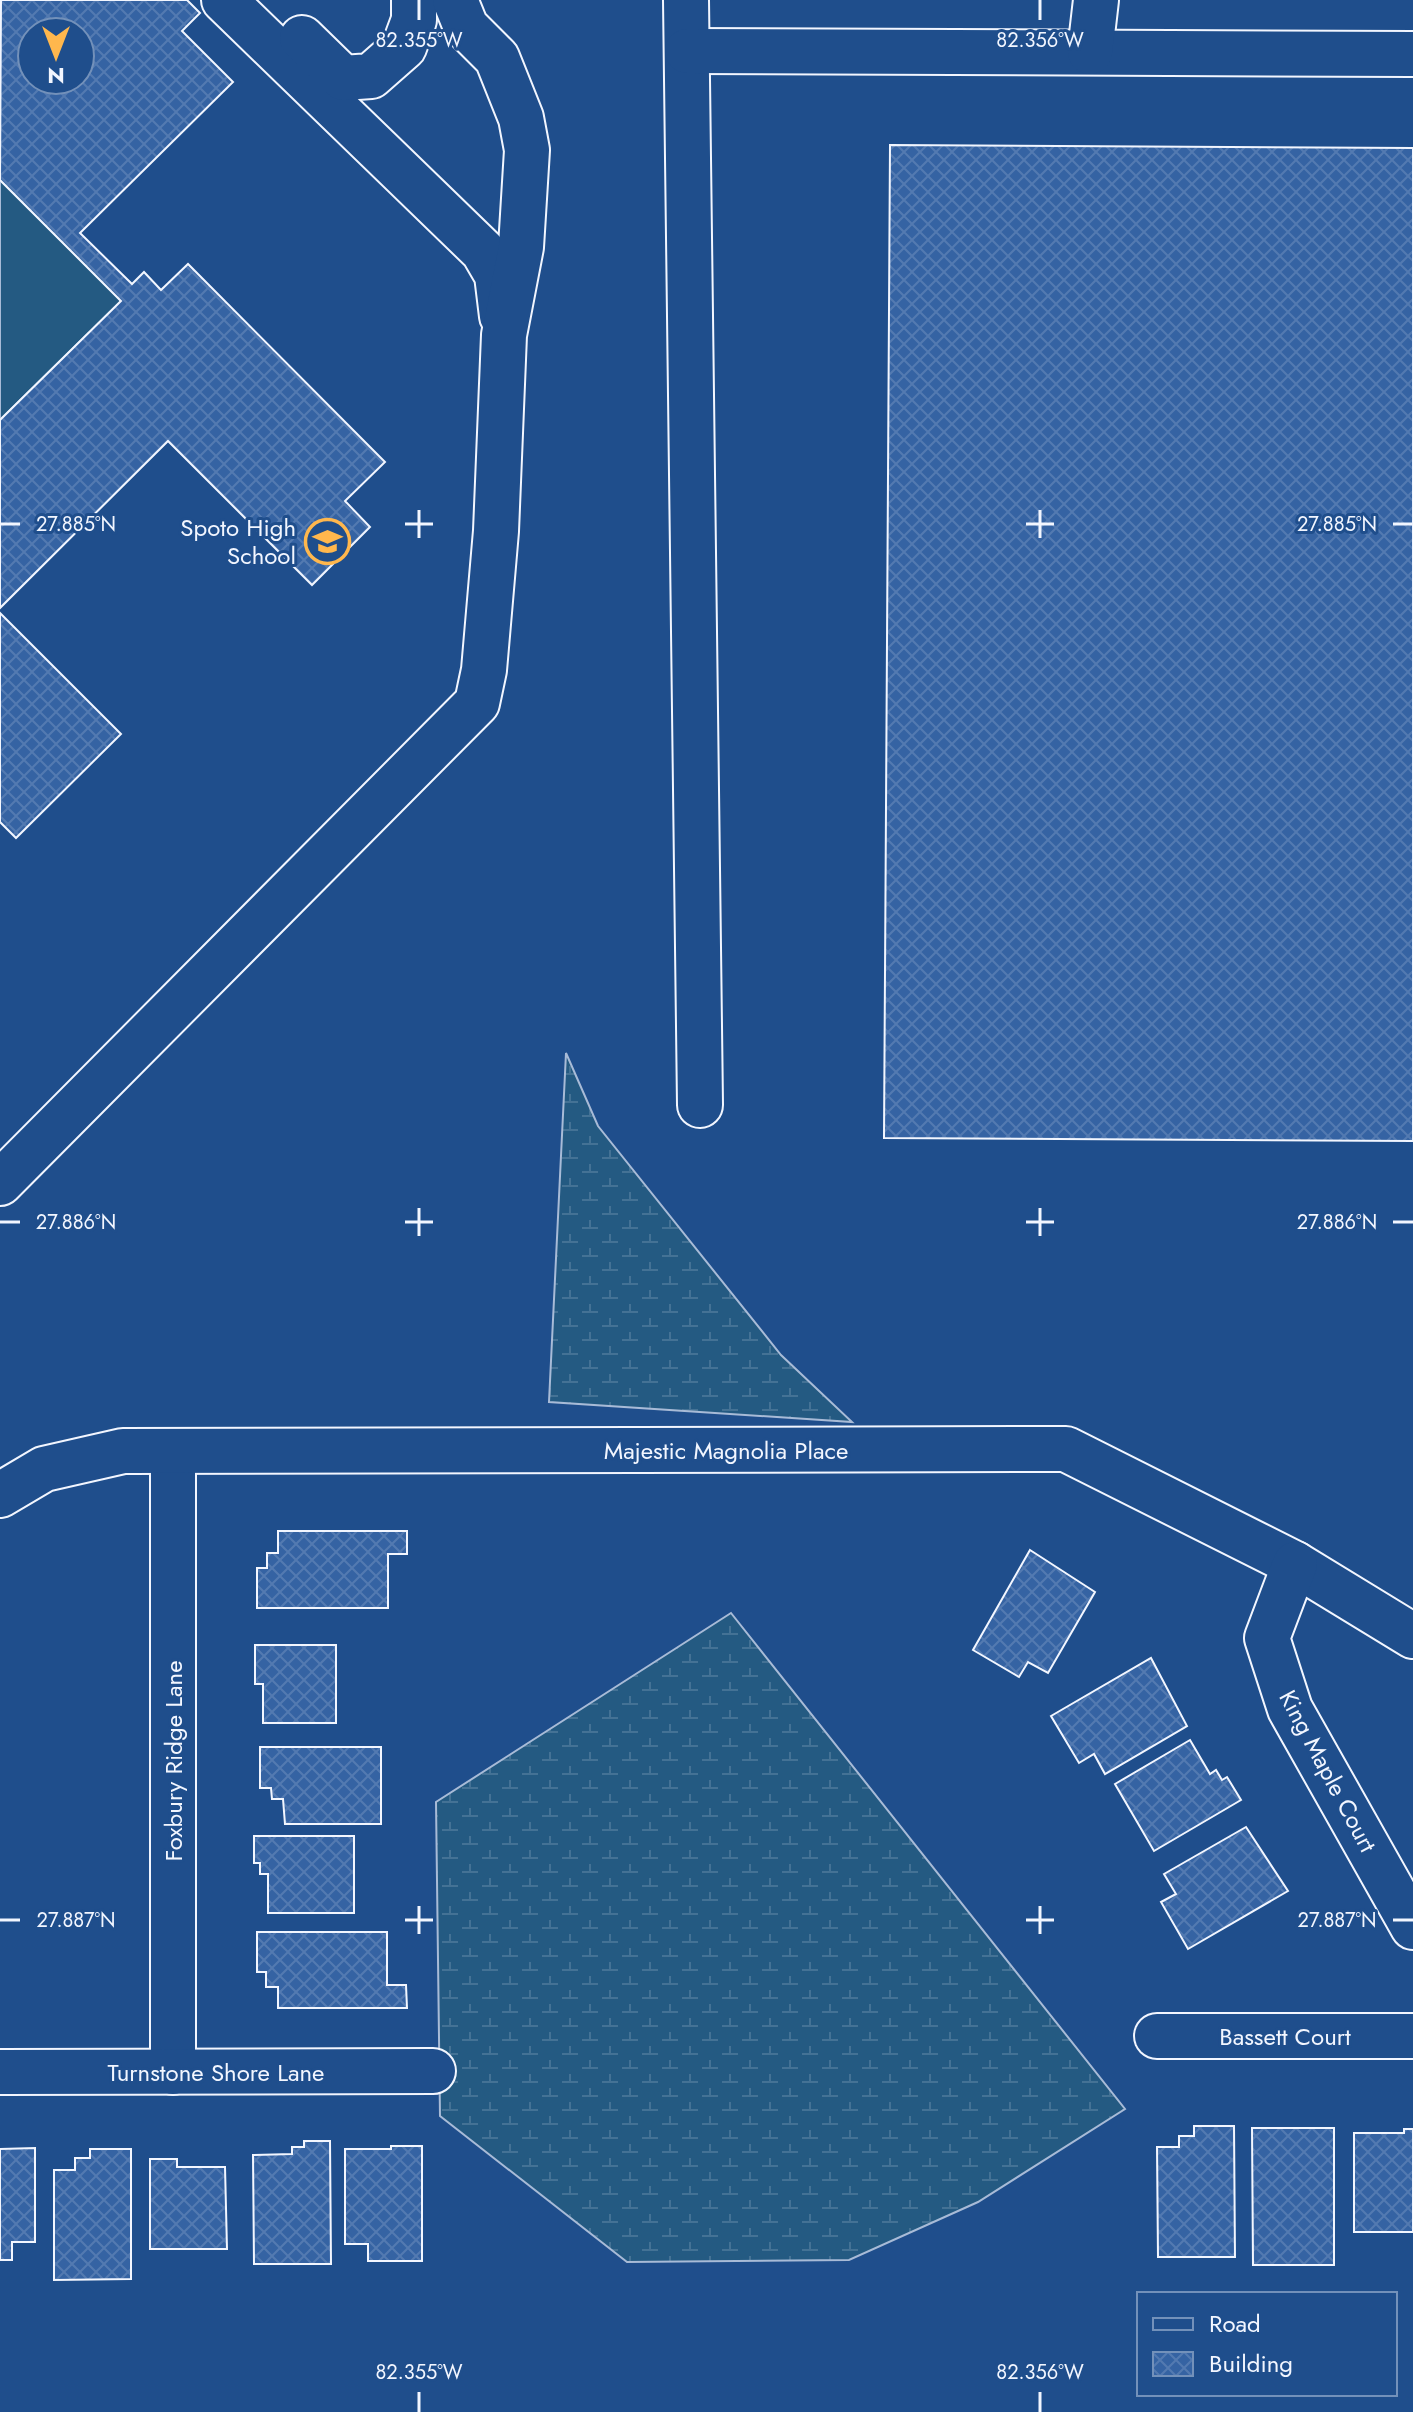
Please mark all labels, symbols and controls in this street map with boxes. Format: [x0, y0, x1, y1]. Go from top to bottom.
north arrow [16, 16, 96, 96]
text: 82.355°W [375, 26, 463, 55]
text: 82.356°W [996, 26, 1084, 55]
text: N [47, 60, 65, 92]
text: 27.885°N [36, 510, 116, 539]
place label: Spoto High School [180, 510, 296, 573]
text: 27.885°N [1297, 510, 1377, 539]
school or university icon: Spoto High School [303, 517, 351, 565]
text: 27.886°N [36, 1208, 116, 1237]
text: 27.886°N [1297, 1208, 1377, 1237]
street label: Majestic Magnolia Place [604, 1433, 848, 1468]
street label: Foxbury Ridge Lane [156, 1661, 191, 1862]
street label: King Maple Court [1270, 1684, 1386, 1859]
text: 27.887°N [37, 1906, 115, 1935]
text: 27.887°N [1298, 1906, 1376, 1935]
street label: Bassett Court [1219, 2019, 1351, 2054]
street label: Turnstone Shore Lane [108, 2055, 324, 2090]
legend [1137, 2292, 1397, 2396]
text: Road [1209, 2306, 1261, 2341]
text: Building [1209, 2346, 1293, 2381]
text: 82.355°W [375, 2358, 463, 2387]
text: 82.356°W [996, 2358, 1084, 2387]

